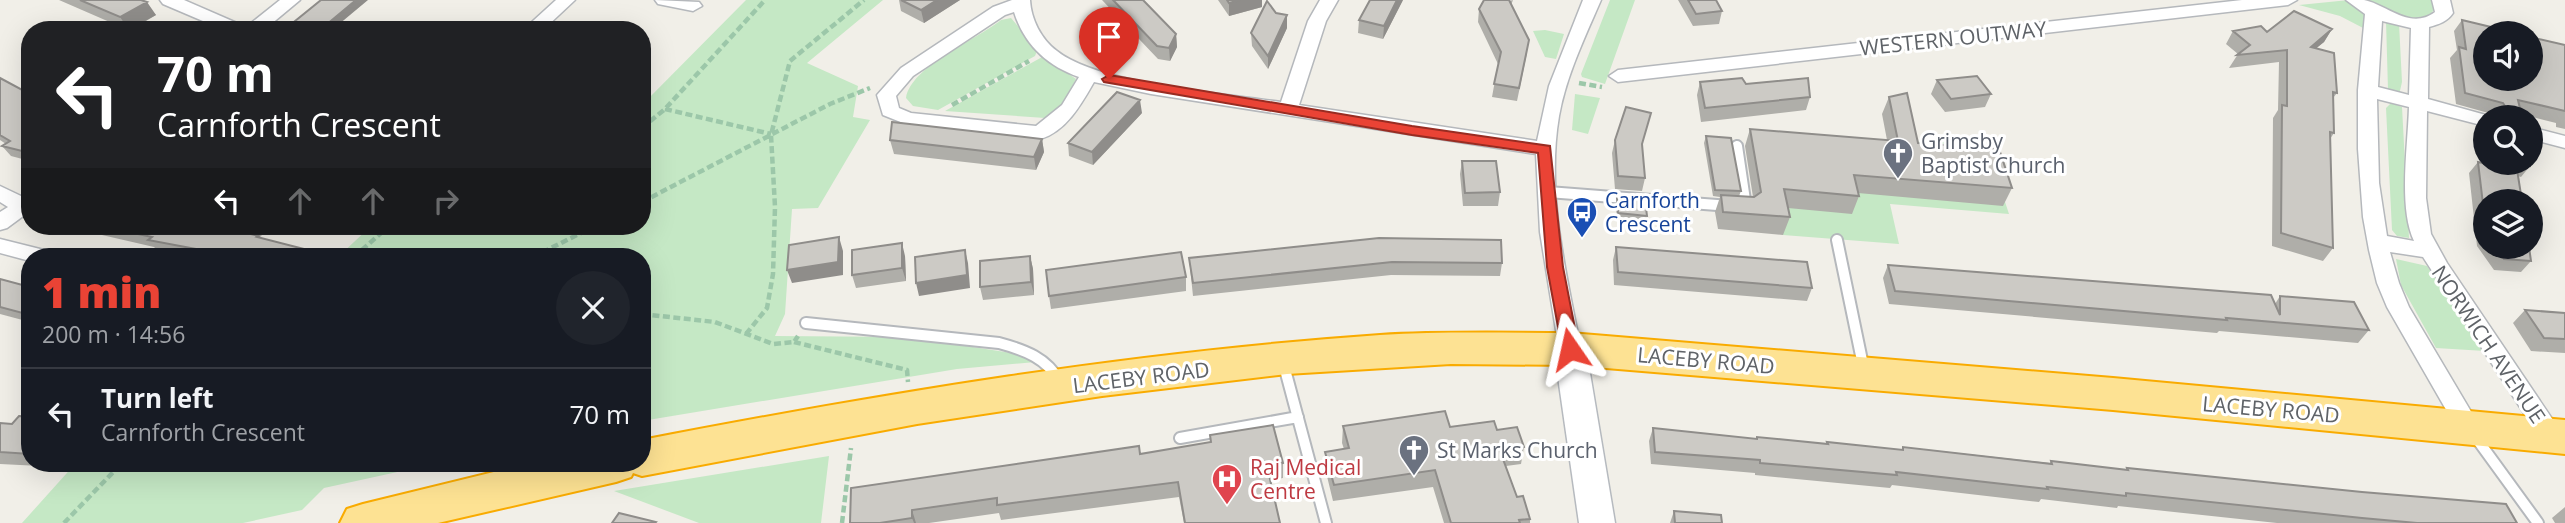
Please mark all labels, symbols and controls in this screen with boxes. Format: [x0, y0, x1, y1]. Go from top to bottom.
pin [1079, 7, 1139, 79]
street label: WESTERN OUTWAY [1858, 14, 2048, 62]
icon: arrive [1090, 18, 1128, 56]
map controls [2473, 21, 2543, 259]
button: sound [2473, 21, 2543, 91]
text: 70 m [157, 40, 274, 106]
icon: left [42, 49, 133, 140]
text: Carnforth Crescent [157, 103, 441, 146]
button: search [2473, 105, 2543, 175]
place label: Grimsby Baptist Church [1921, 127, 2065, 179]
church icon: Grimsby Baptist Church [1881, 136, 1915, 180]
icon: left [208, 182, 246, 220]
icon: ahead [281, 182, 319, 220]
icon: ahead [354, 182, 392, 220]
icon: right [427, 182, 465, 220]
place label: Carnforth Crescent [1605, 186, 1700, 238]
button: layers [2473, 189, 2543, 259]
bus stop icon: Carnforth Crescent [1565, 195, 1599, 239]
street label: NORWICH AVENUE [2426, 260, 2552, 428]
text: 1 min [42, 263, 161, 320]
button: close [556, 271, 630, 345]
position arrow [1533, 312, 1607, 386]
text: 200 m · 14:56 [42, 318, 185, 350]
street label: LACEBY ROAD [1636, 340, 1776, 380]
street label: LACEBY ROAD [1071, 355, 1211, 399]
text: Turn left [101, 380, 213, 416]
street label: LACEBY ROAD [2201, 389, 2341, 429]
icon: left [42, 395, 80, 433]
text: 70 m [569, 396, 630, 432]
text: Carnforth Crescent [101, 416, 305, 448]
church icon: St Marks Church [1397, 433, 1431, 477]
place label: St Marks Church [1437, 436, 1598, 464]
place label: Raj Medical Centre [1250, 453, 1361, 505]
hospital icon: Raj Medical Centre [1210, 462, 1244, 506]

